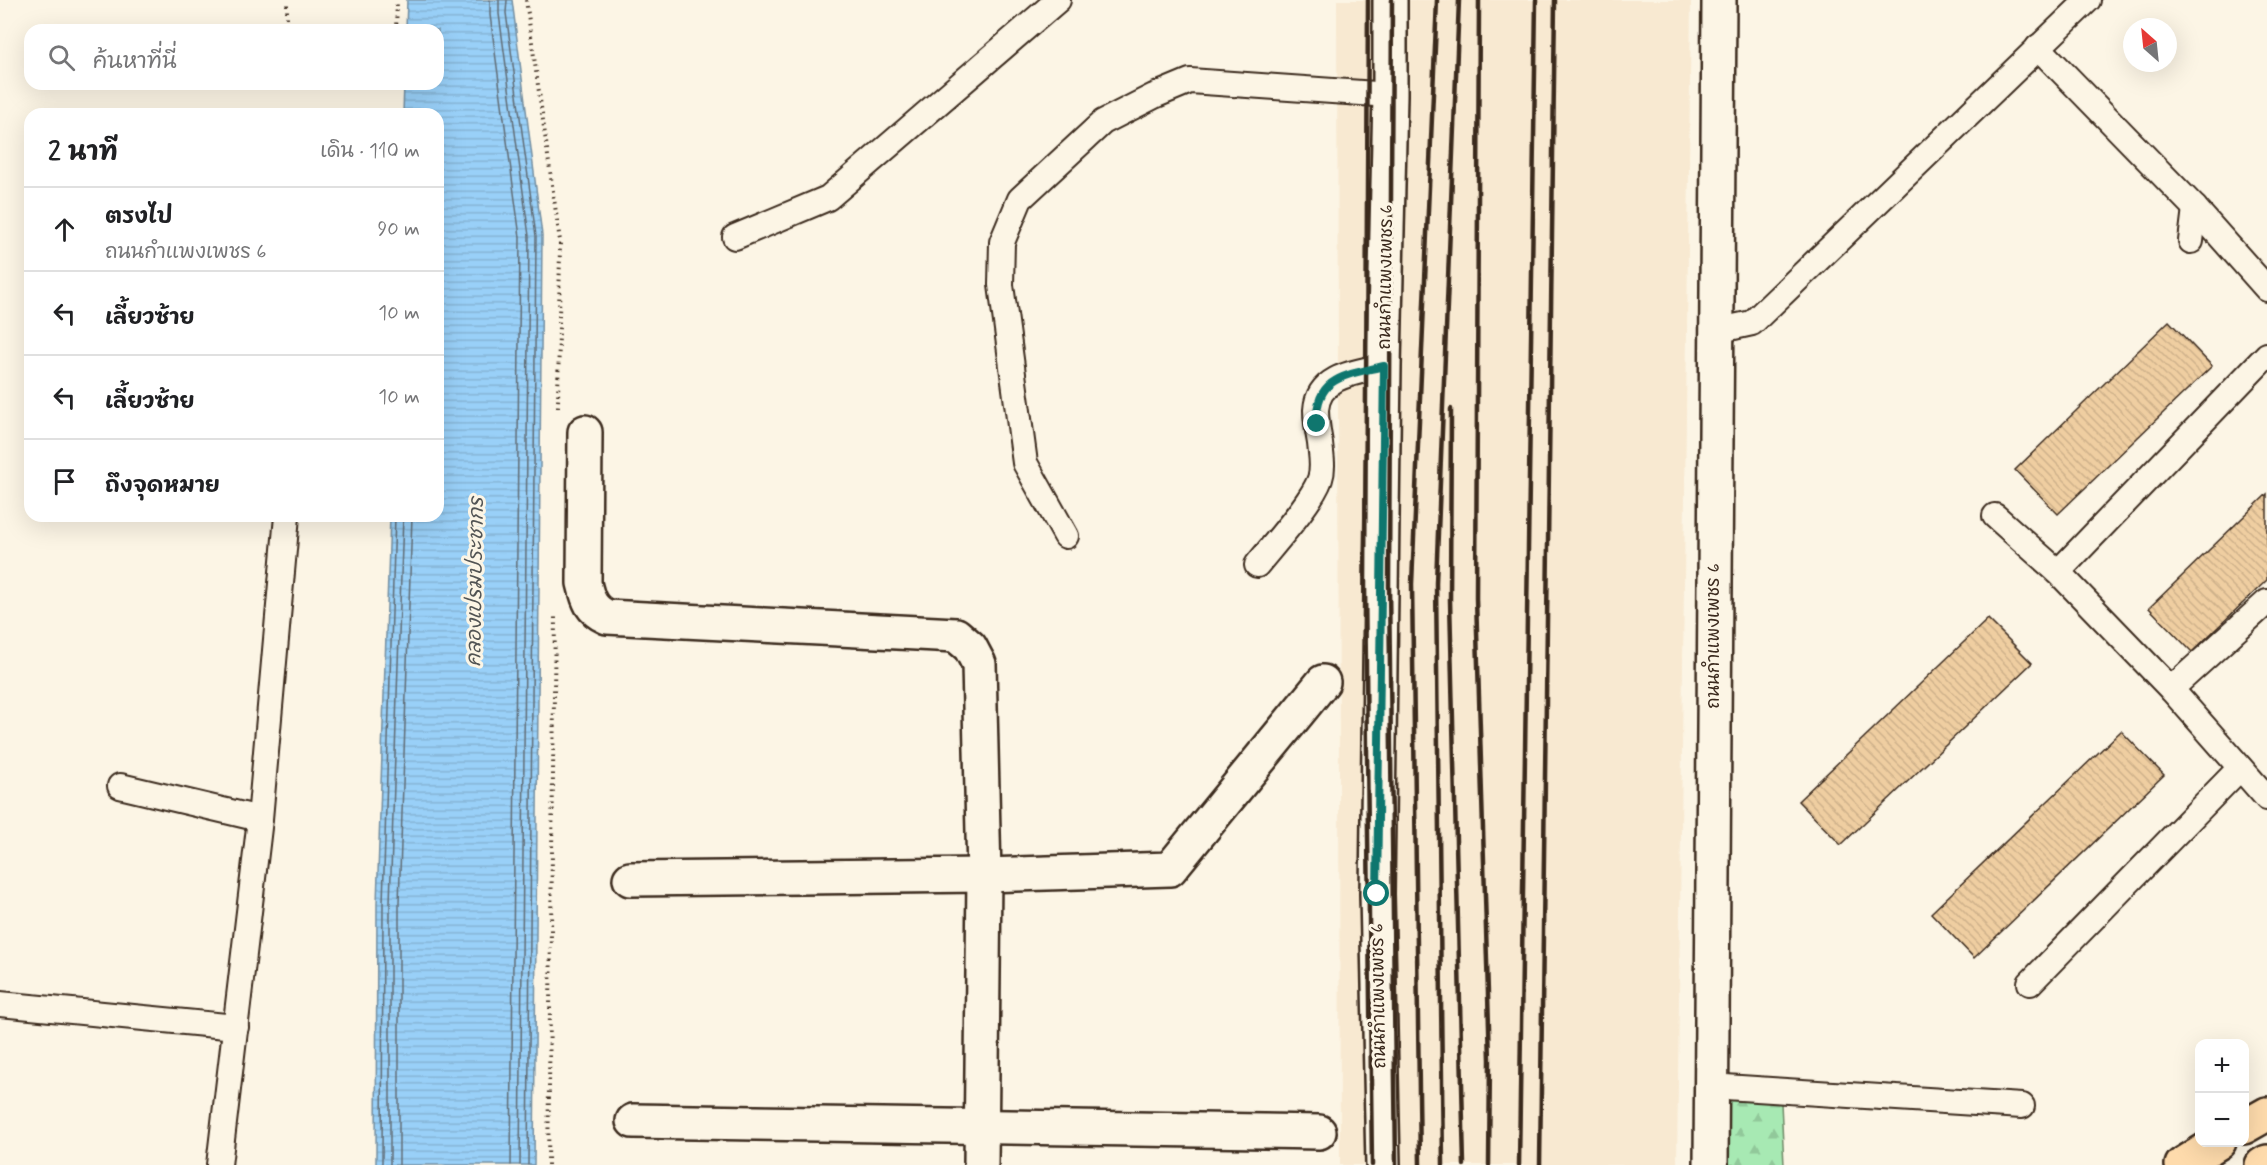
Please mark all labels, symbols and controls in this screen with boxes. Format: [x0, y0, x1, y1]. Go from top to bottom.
north arrow [2123, 18, 2177, 72]
search box [24, 24, 444, 90]
icon: search [45, 41, 78, 74]
text: ค้นหาที่นี่ [93, 48, 177, 76]
text: 2 นาที [48, 136, 118, 170]
text: เดิน · 110 m [320, 138, 420, 165]
text: ตรงไป [105, 203, 173, 231]
street label: ถนนกำแพงเพชร 6 [1372, 204, 1399, 350]
icon: ahead [48, 213, 81, 246]
text: 90 m [377, 216, 420, 243]
text: ถนนกำแพงเพชร 6 [105, 239, 267, 266]
icon: left [48, 297, 81, 330]
text: 10 m [378, 300, 420, 327]
text: เลี้ยวซ้าย [105, 304, 195, 332]
icon: left [48, 381, 81, 414]
text: 10 m [378, 384, 420, 411]
text: เลี้ยวซ้าย [105, 388, 195, 416]
route end [1303, 410, 1329, 436]
icon: arrive [48, 465, 81, 498]
text: ถึงจุดหมาย [105, 472, 220, 500]
water label: คลองเปรมประชากร [461, 495, 491, 667]
street label: ถนนกำแพงเพชร 6 [1701, 563, 1726, 709]
route start [1363, 880, 1389, 906]
street label: ถนนกำแพงเพชร 6 [1365, 923, 1392, 1069]
map controls [2195, 1039, 2249, 1147]
button: + [2195, 1039, 2249, 1093]
button: − [2195, 1093, 2249, 1147]

